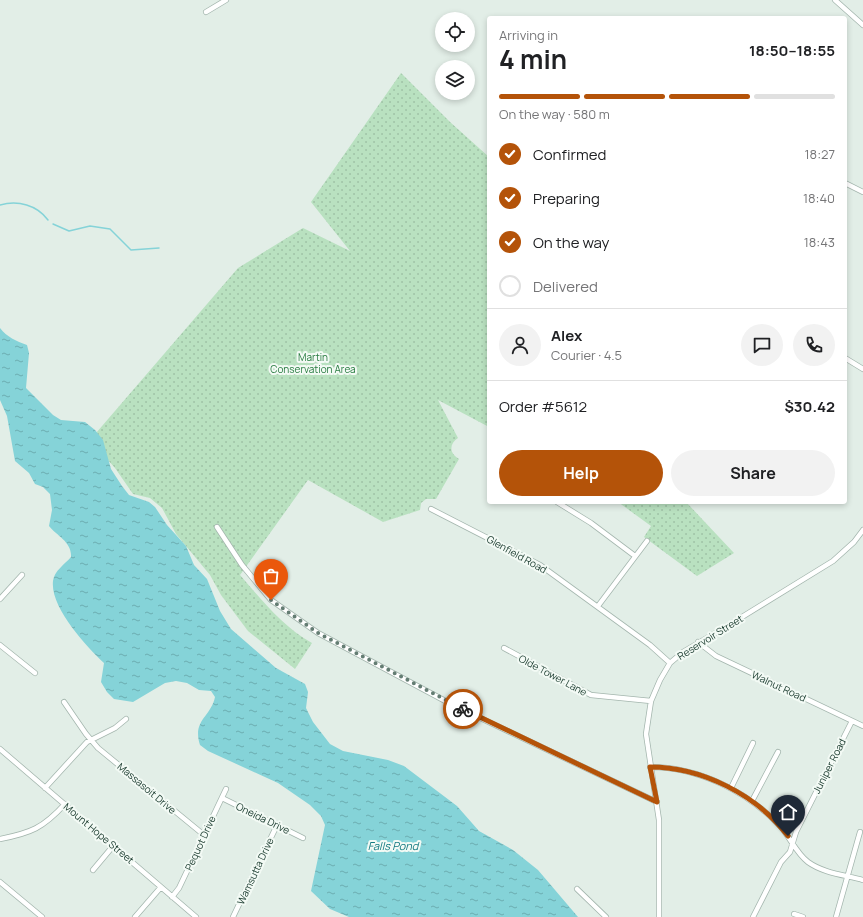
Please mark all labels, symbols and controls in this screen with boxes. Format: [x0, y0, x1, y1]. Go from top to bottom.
map controls [435, 12, 475, 100]
button: locate [435, 12, 475, 52]
text: Arriving in [499, 26, 558, 44]
text: 18:50–18:55 [749, 40, 835, 61]
text: 4 min [499, 41, 567, 77]
button: layers [435, 60, 475, 100]
text: On the way · 580 m [499, 105, 610, 123]
icon: check [499, 143, 521, 165]
text: Confirmed [533, 144, 606, 165]
text: 18:27 [805, 145, 835, 163]
icon: check [499, 187, 521, 209]
text: Preparing [533, 188, 600, 209]
text: 18:40 [803, 189, 835, 207]
icon: check [499, 231, 521, 253]
text: On the way [533, 232, 609, 253]
text: 18:43 [804, 233, 835, 251]
text: Delivered [533, 276, 598, 297]
button: person [499, 324, 541, 366]
button: chat [741, 324, 783, 366]
button: phone [793, 324, 835, 366]
text: Alex [551, 325, 582, 346]
text: Courier · 4.5 [551, 346, 622, 364]
park label: Martin Conservation Area [270, 350, 356, 376]
text: Order #5612 [499, 396, 587, 417]
text: $30.42 [784, 396, 835, 417]
button: Help [499, 450, 663, 496]
button: Share [671, 450, 835, 496]
street label: Glenfield Road [484, 532, 550, 576]
pin [254, 559, 288, 600]
icon: bag [260, 565, 282, 587]
street label: Reservoir Street [675, 611, 745, 663]
street label: Olde Tower Lane [516, 651, 590, 699]
street label: Walnut Road [750, 667, 808, 705]
courier [443, 689, 483, 729]
icon: bike [452, 698, 474, 720]
street label: Juniper Road [809, 736, 849, 796]
street label: Massasoit Drive [115, 759, 180, 817]
pin [771, 795, 805, 836]
street label: Mount Hope Street [61, 799, 137, 867]
street label: Oneida Drive [234, 799, 292, 837]
icon: home [777, 801, 799, 823]
street label: Pequot Drive [181, 813, 219, 873]
street label: Wamsutta Drive [233, 835, 277, 907]
water label: Falls Pond [368, 838, 420, 853]

